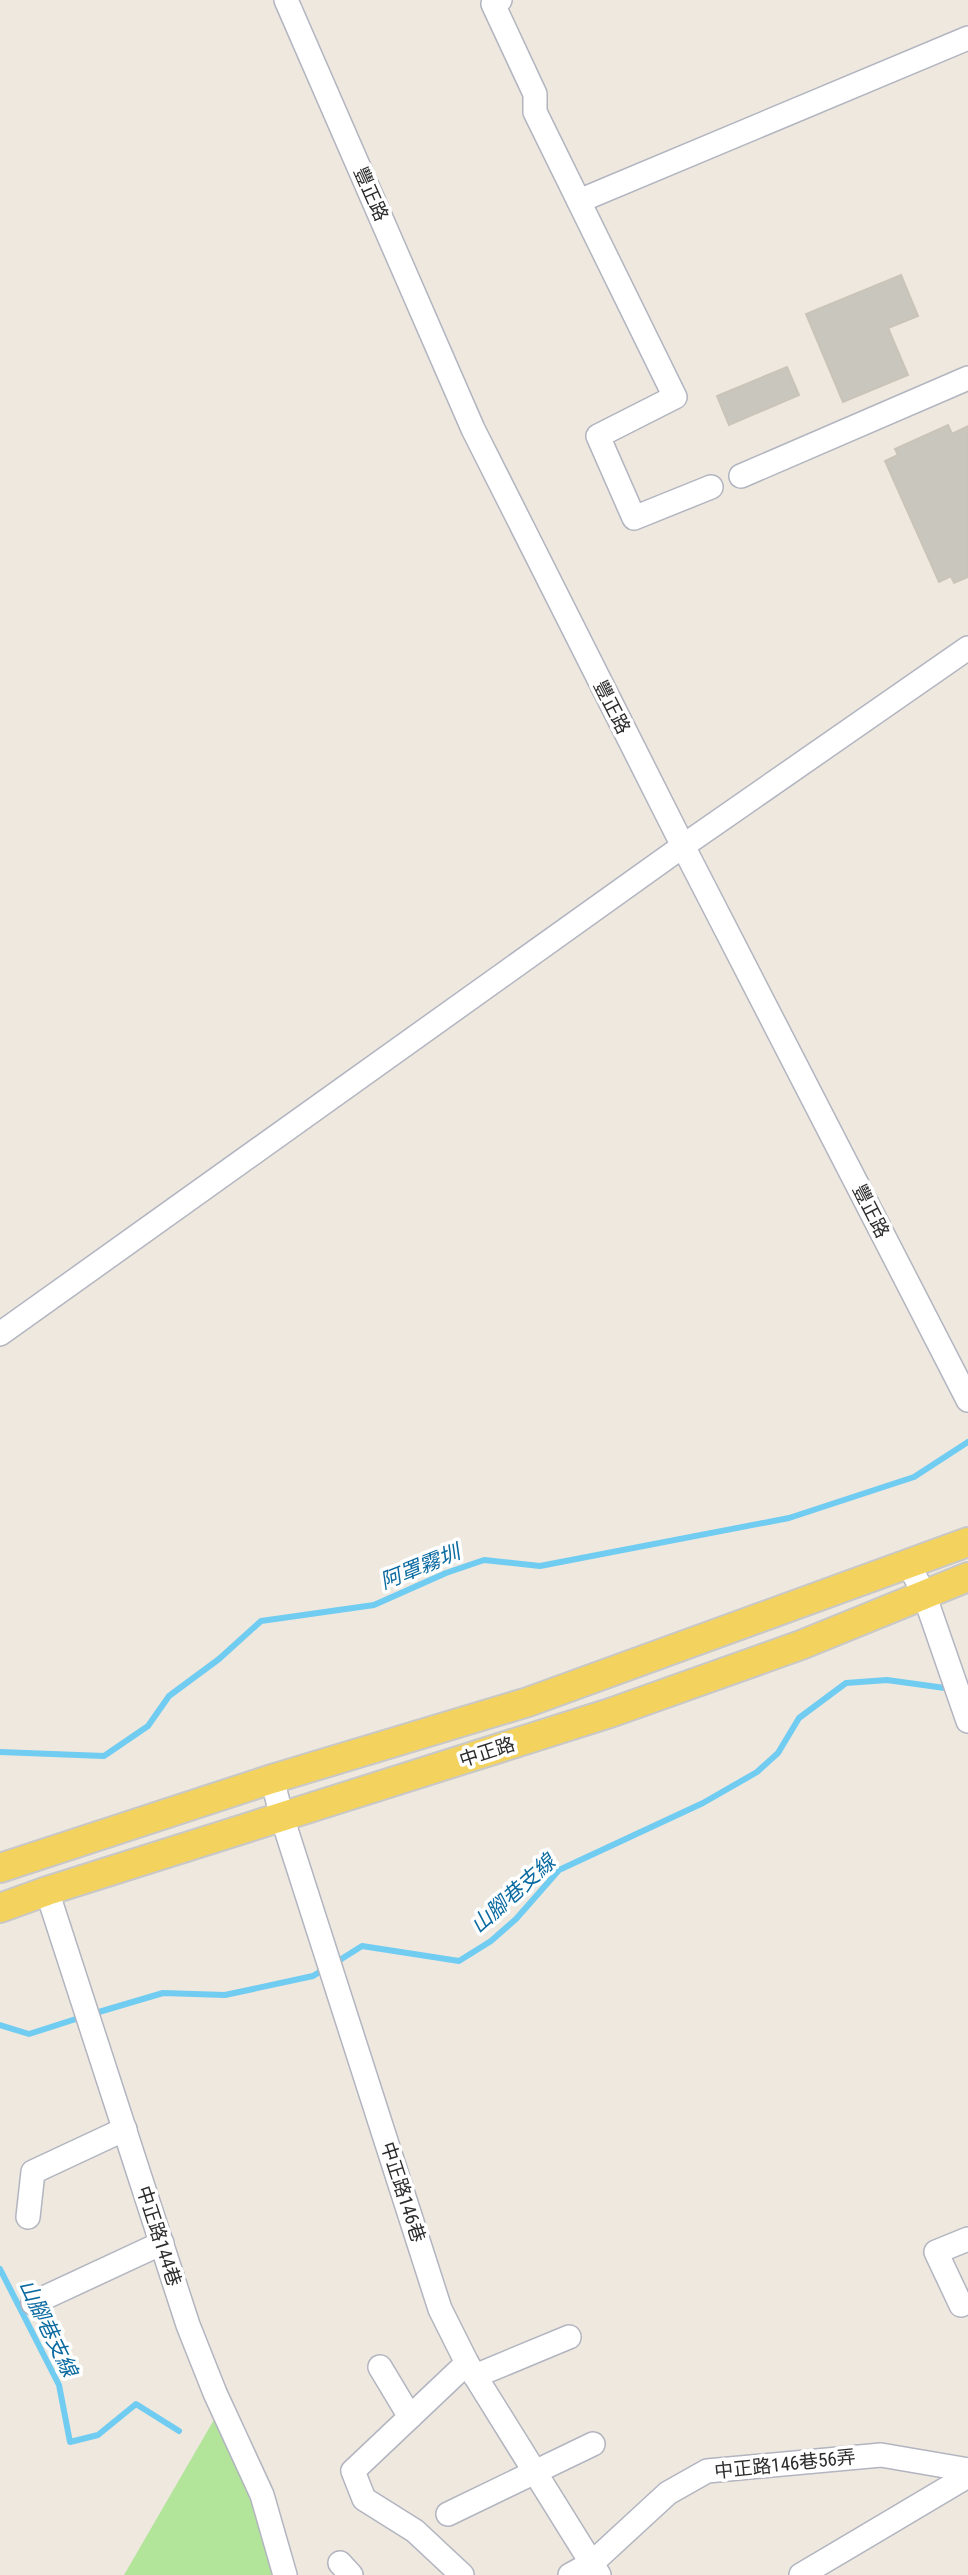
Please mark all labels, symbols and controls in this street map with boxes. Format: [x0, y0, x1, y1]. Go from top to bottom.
street label: 豐正路 [349, 163, 393, 225]
street label: 豐正路 [589, 676, 635, 738]
street label: 豐正路 [848, 1180, 894, 1242]
water label: 阿罩霧圳 [377, 1539, 466, 1594]
street label: 中正路 [456, 1732, 518, 1772]
water label: 山腳巷支線 [466, 1849, 562, 1938]
street label: 中正路146巷 [376, 2139, 430, 2245]
street label: 中正路144巷 [132, 2183, 186, 2289]
water label: 山腳巷支線 [14, 2276, 83, 2382]
street label: 中正路146巷56弄 [713, 2445, 857, 2483]

